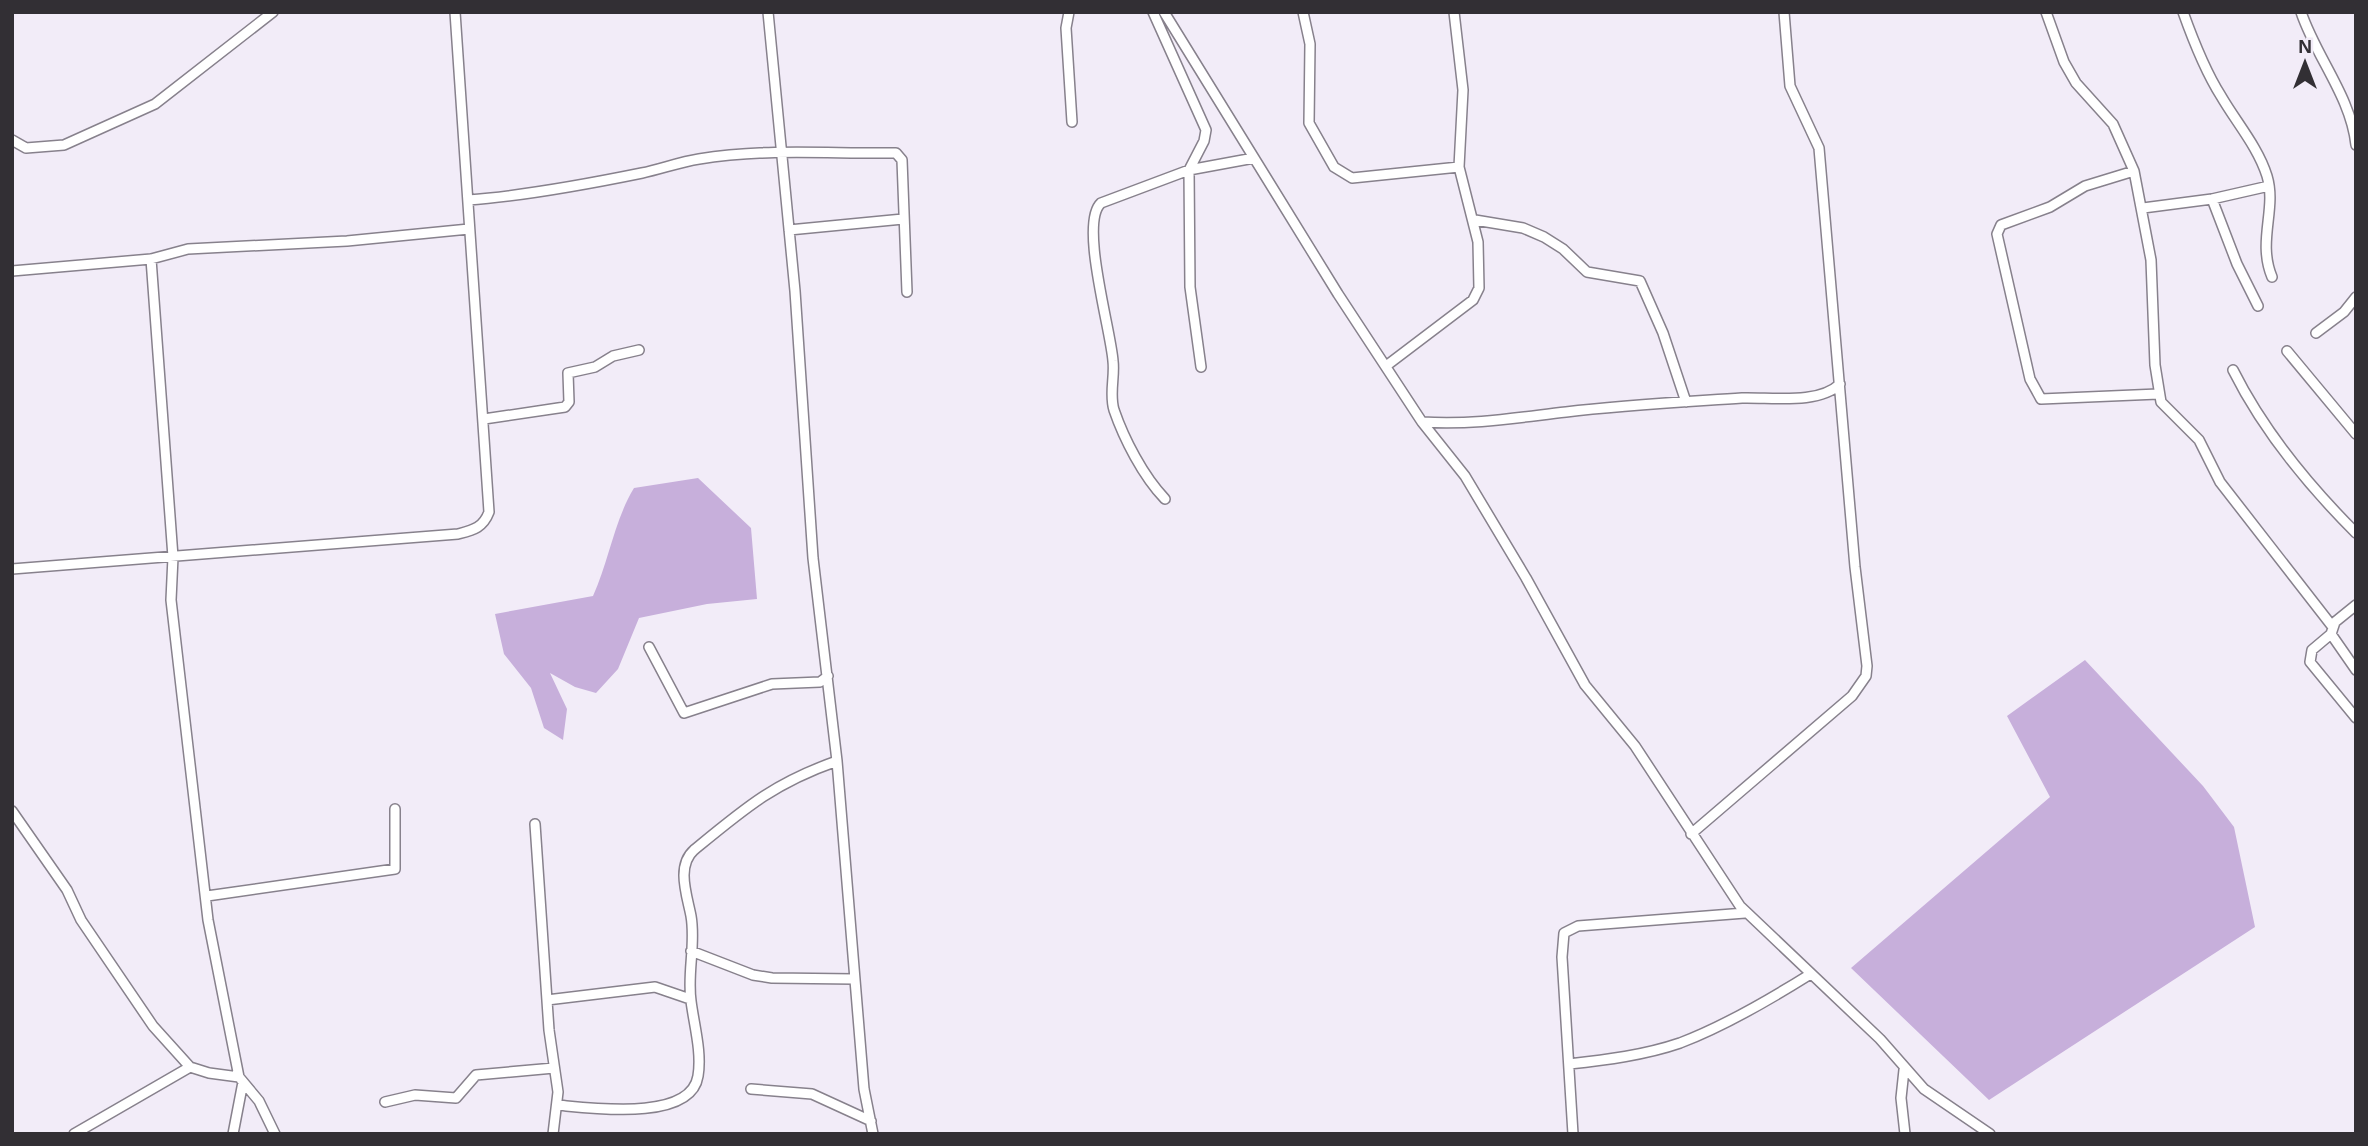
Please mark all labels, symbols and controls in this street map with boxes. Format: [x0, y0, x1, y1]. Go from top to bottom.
north arrow [2270, 28, 2340, 98]
text: N [2298, 36, 2312, 57]

